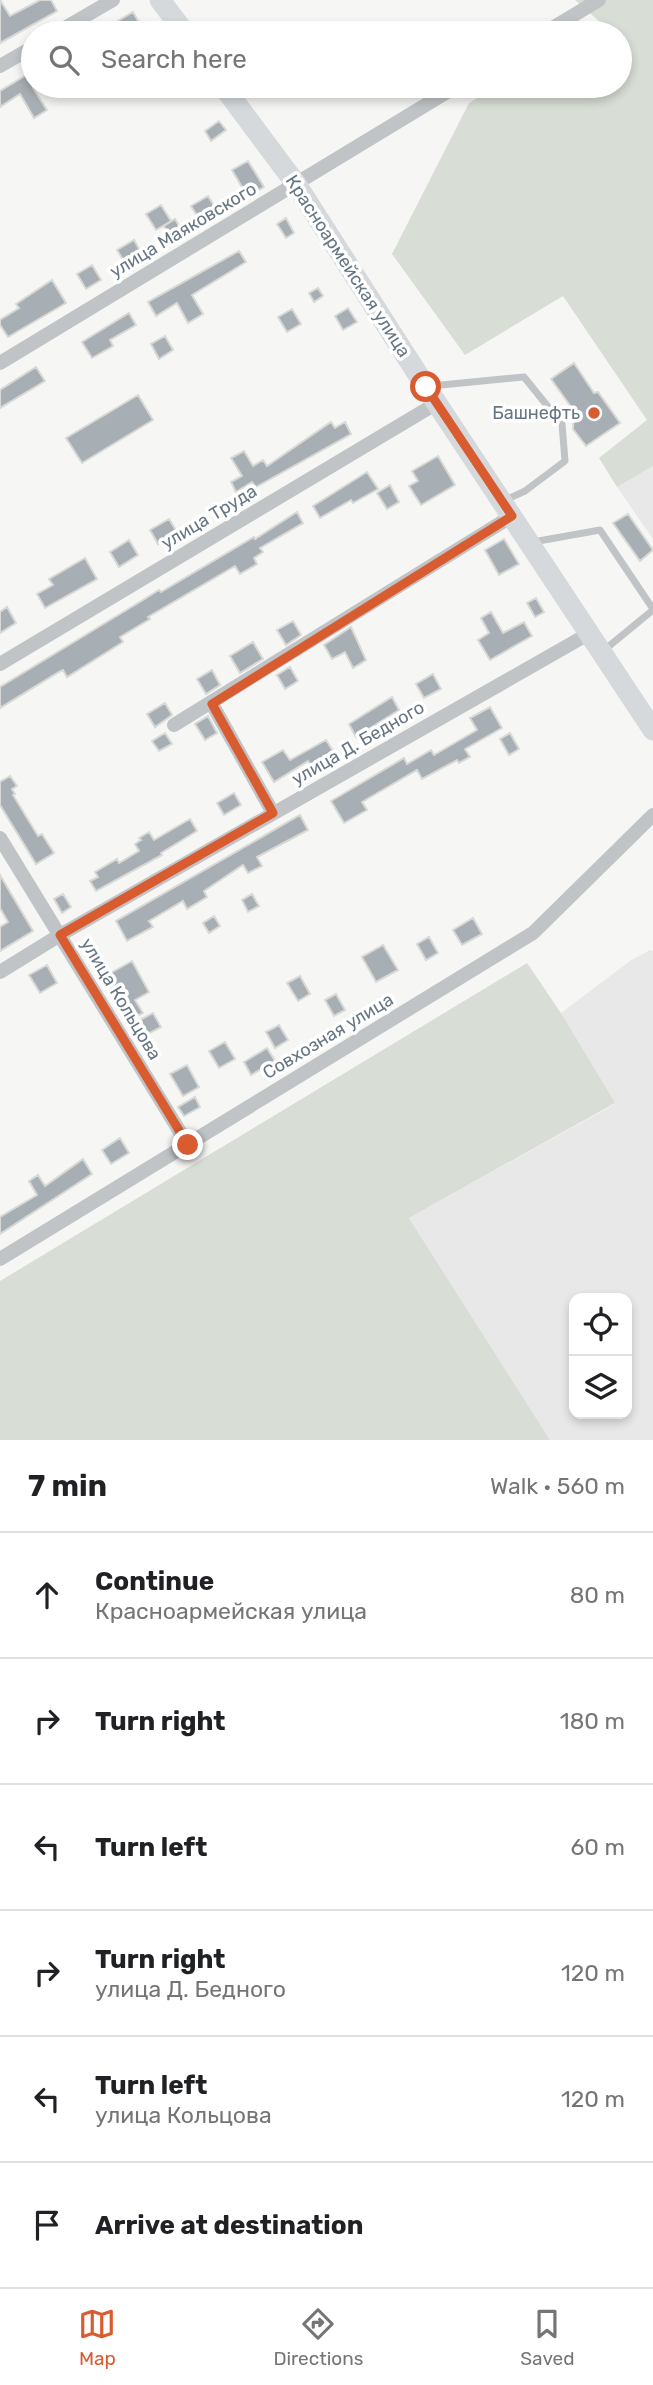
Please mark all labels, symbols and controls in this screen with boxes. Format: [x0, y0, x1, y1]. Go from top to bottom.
search box [21, 21, 632, 98]
icon: search [45, 41, 83, 79]
text: Search here [101, 44, 247, 75]
street label: Красноармейская улица [281, 171, 415, 361]
street label: улица Маяковского [106, 178, 260, 282]
route start [410, 371, 441, 402]
place label: Башнефть [492, 402, 580, 424]
marker: Башнефть [586, 405, 602, 421]
street label: улица Труда [157, 480, 261, 554]
street label: улица Д. Бедного [288, 696, 428, 790]
street label: улица Кольцова [76, 934, 166, 1064]
street label: Совхозная улица [259, 988, 397, 1084]
route end [172, 1129, 203, 1160]
map controls [569, 1293, 632, 1419]
button: locate [569, 1293, 632, 1356]
button: layers [569, 1356, 632, 1419]
text: 7 min [28, 1468, 107, 1504]
text: Walk · 560 m [490, 1472, 625, 1500]
text: Continue [95, 1566, 214, 1597]
icon: ahead [28, 1576, 66, 1614]
text: 80 m [570, 1581, 625, 1609]
text: Красноармейская улица [95, 1597, 367, 1625]
icon: right [28, 1702, 66, 1740]
text: Turn right [95, 1706, 225, 1737]
text: 180 m [560, 1707, 625, 1735]
icon: left [28, 1828, 66, 1866]
text: Turn left [95, 1832, 207, 1863]
text: 60 m [570, 1833, 625, 1861]
text: Turn right [95, 1944, 225, 1975]
icon: right [28, 1954, 66, 1992]
text: 120 m [561, 1959, 625, 1987]
text: улица Д. Бедного [95, 1975, 286, 2003]
text: Turn left [95, 2070, 207, 2101]
icon: left [28, 2080, 66, 2118]
text: 120 m [561, 2085, 625, 2113]
text: улица Кольцова [95, 2101, 272, 2129]
icon: arrive [28, 2206, 66, 2244]
text: Arrive at destination [95, 2210, 363, 2241]
tab: Map [78, 2305, 116, 2370]
tab: Directions [273, 2305, 363, 2370]
tab: Saved [520, 2305, 575, 2370]

